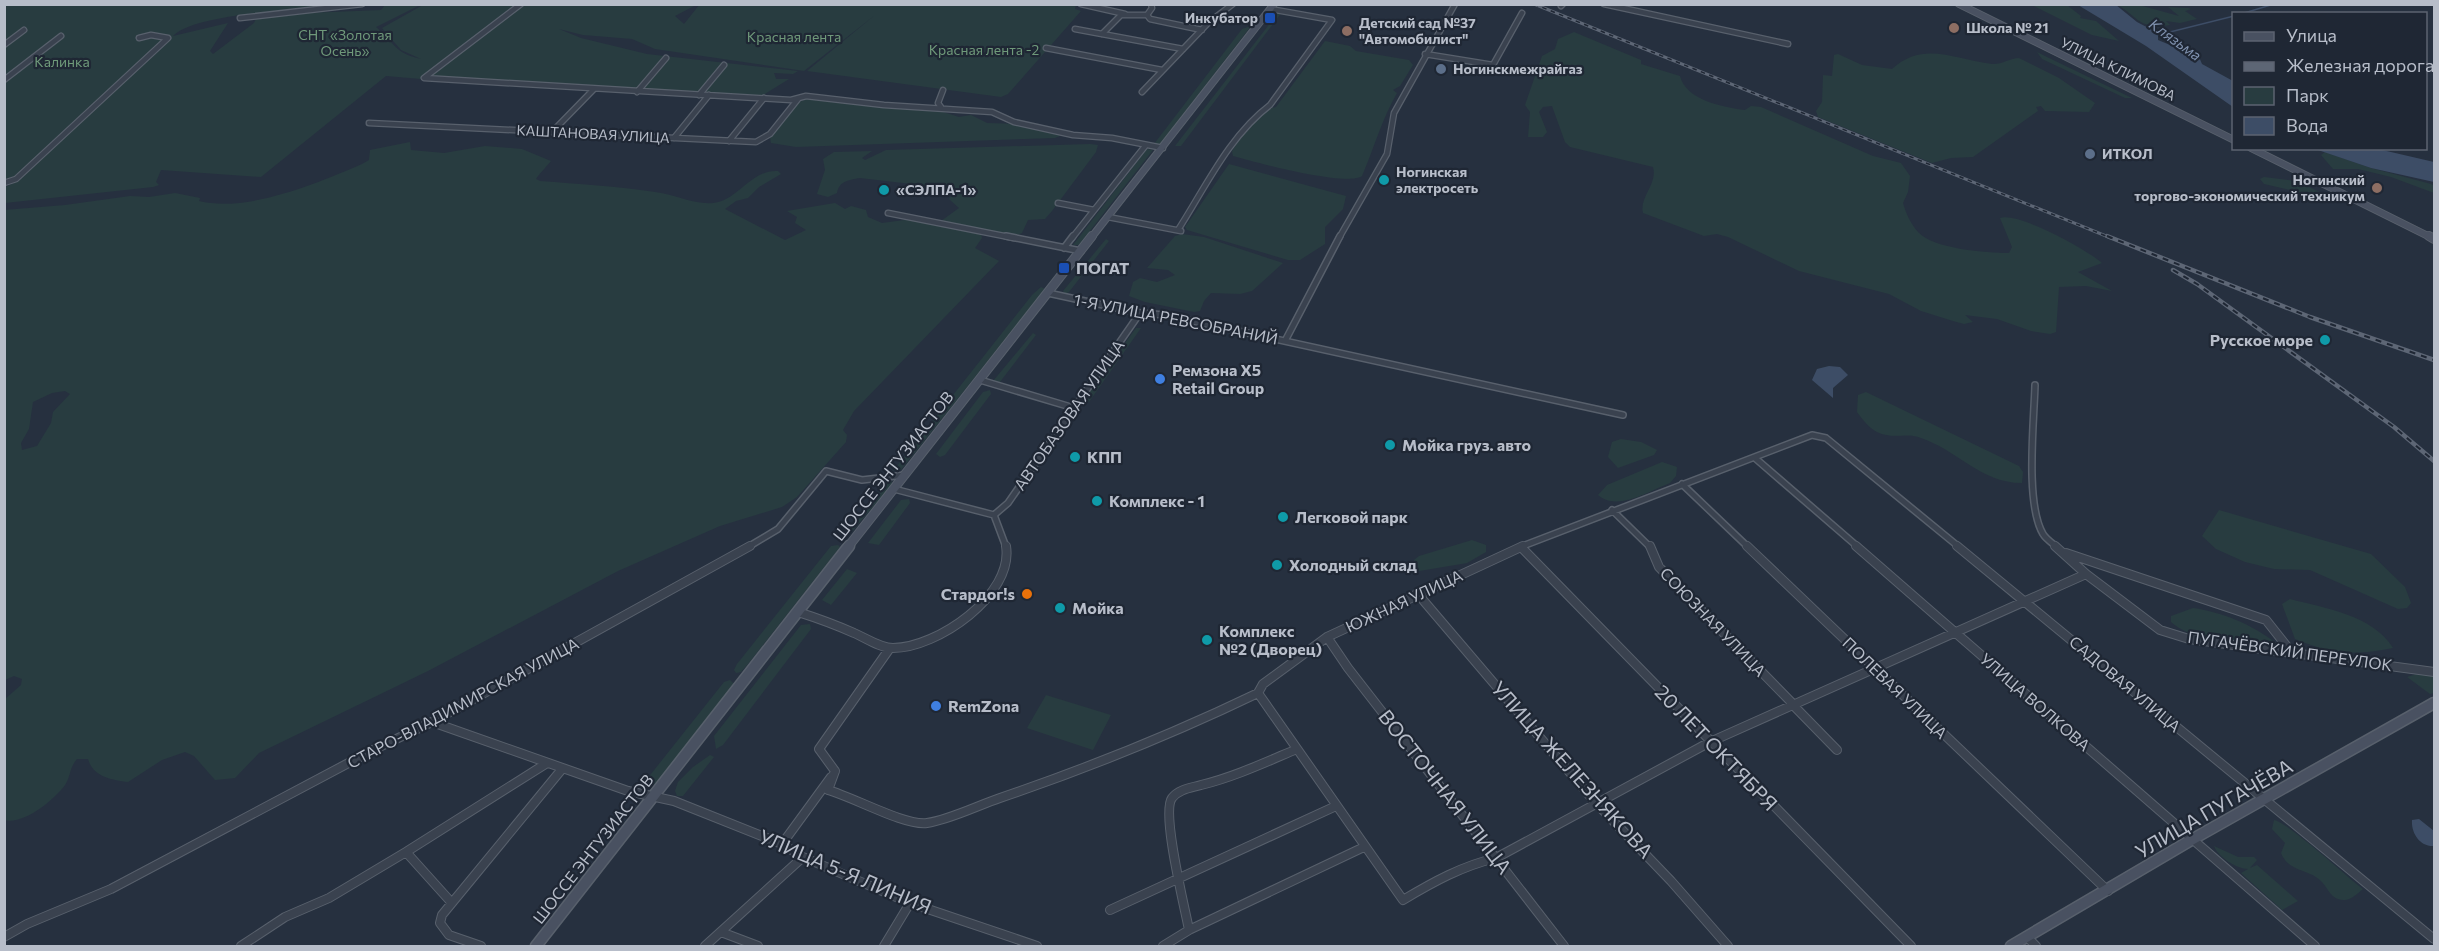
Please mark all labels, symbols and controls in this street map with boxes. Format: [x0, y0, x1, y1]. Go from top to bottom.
place label: Инкубатор [1185, 9, 1258, 26]
marker: Инкубатор [1263, 11, 1277, 25]
legend [2232, 12, 2427, 150]
place label: Детский сад №37 "Автомобилист" [1359, 14, 1476, 47]
water label: Клязьма [2146, 14, 2205, 64]
place label: Школа № 21 [1966, 19, 2049, 36]
marker: Школа № 21 [1947, 21, 1961, 35]
marker: Детский сад №37 "Автомобилист" [1340, 24, 1354, 38]
text: Улица [2286, 24, 2337, 46]
park label: СНТ «Золотая Осень» [298, 26, 392, 59]
park label: Красная лента [747, 28, 841, 45]
street label: УЛИЦА КЛИМОВА [2058, 33, 2179, 104]
park label: Красная лента -2 [929, 41, 1040, 58]
park label: Калинка [34, 53, 90, 70]
text: Железная дорога [2286, 54, 2434, 76]
place label: Ногинскмежрайгаз [1453, 60, 1583, 77]
marker: Ногинскмежрайгаз [1434, 62, 1448, 76]
text: Парк [2286, 84, 2329, 106]
text: Вода [2286, 114, 2328, 136]
street label: КАШТАНОВАЯ УЛИЦА [516, 121, 670, 146]
place label: ИТКОЛ [2102, 145, 2153, 162]
marker: ИТКОЛ [2083, 147, 2097, 161]
place label: Ногинская электросеть [1396, 163, 1479, 196]
place label: Ногинский торгово-экономический техникум [2134, 171, 2365, 204]
marker: Ногинская электросеть [1377, 173, 1391, 187]
place label: «СЭЛПА-1» [896, 181, 976, 198]
marker: Ногинский торгово-экономический техникум [2370, 181, 2384, 195]
marker: «СЭЛПА-1» [877, 183, 891, 197]
place label: ПОГАТ [1076, 258, 1129, 277]
marker: ПОГАТ [1057, 261, 1071, 275]
street label: 1-Я УЛИЦА РЕВСОБРАНИЙ [1072, 289, 1280, 348]
place label: Русское море [2210, 330, 2313, 349]
marker: Русское море [2318, 333, 2332, 347]
street label: АВТОБАЗОВАЯ УЛИЦА [1009, 336, 1128, 494]
place label: Ремзона X5 Retail Group [1172, 360, 1264, 397]
marker: Ремзона X5 Retail Group [1153, 372, 1167, 386]
street label: ШОССЕ ЭНТУЗИАСТОВ [828, 387, 957, 544]
place label: Мойка груз. авто [1402, 435, 1532, 454]
marker: Мойка груз. авто [1383, 438, 1397, 452]
place label: КПП [1087, 447, 1122, 466]
marker: КПП [1068, 450, 1082, 464]
place label: Комплекс - 1 [1109, 491, 1205, 510]
marker: Комплекс - 1 [1090, 494, 1104, 508]
place label: Легковой парк [1295, 507, 1408, 526]
marker: Легковой парк [1276, 510, 1290, 524]
place label: Холодный склад [1289, 555, 1417, 574]
marker: Холодный склад [1270, 558, 1284, 572]
street label: СОЮЗНАЯ УЛИЦА [1656, 563, 1770, 680]
street label: ЮЖНАЯ УЛИЦА [1342, 565, 1465, 636]
place label: Стардог!s [941, 584, 1015, 603]
marker: Стардог!s [1020, 587, 1034, 601]
place label: Мойка [1072, 598, 1124, 617]
marker: Мойка [1053, 601, 1067, 615]
place label: Комплекс №2 (Дворец) [1219, 621, 1322, 658]
street label: ПУГАЧЁВСКИЙ ПЕРЕУЛОК [2187, 627, 2394, 674]
street label: САДОВАЯ УЛИЦА [2066, 632, 2185, 736]
street label: СТАРО-ВЛАДИМИРСКАЯ УЛИЦА [344, 633, 582, 772]
marker: Комплекс №2 (Дворец) [1200, 633, 1214, 647]
street label: ПОЛЕВАЯ УЛИЦА [1839, 633, 1952, 742]
street label: УЛИЦА ВОЛКОВА [1976, 649, 2094, 755]
street label: УЛИЦА ЖЕЛЕЗНЯКОВА [1487, 676, 1659, 863]
street label: 20 ЛЕТ ОКТЯБРЯ [1651, 679, 1783, 815]
place label: RemZona [948, 696, 1019, 715]
marker: RemZona [929, 699, 943, 713]
street label: ВОСТОЧНАЯ УЛИЦА [1374, 704, 1517, 878]
street label: УЛИЦА ПУГАЧЁВА [2131, 753, 2296, 863]
street label: ШОССЕ ЭНТУЗИАСТОВ [528, 770, 657, 927]
street label: УЛИЦА 5-Я ЛИНИЯ [755, 824, 935, 918]

